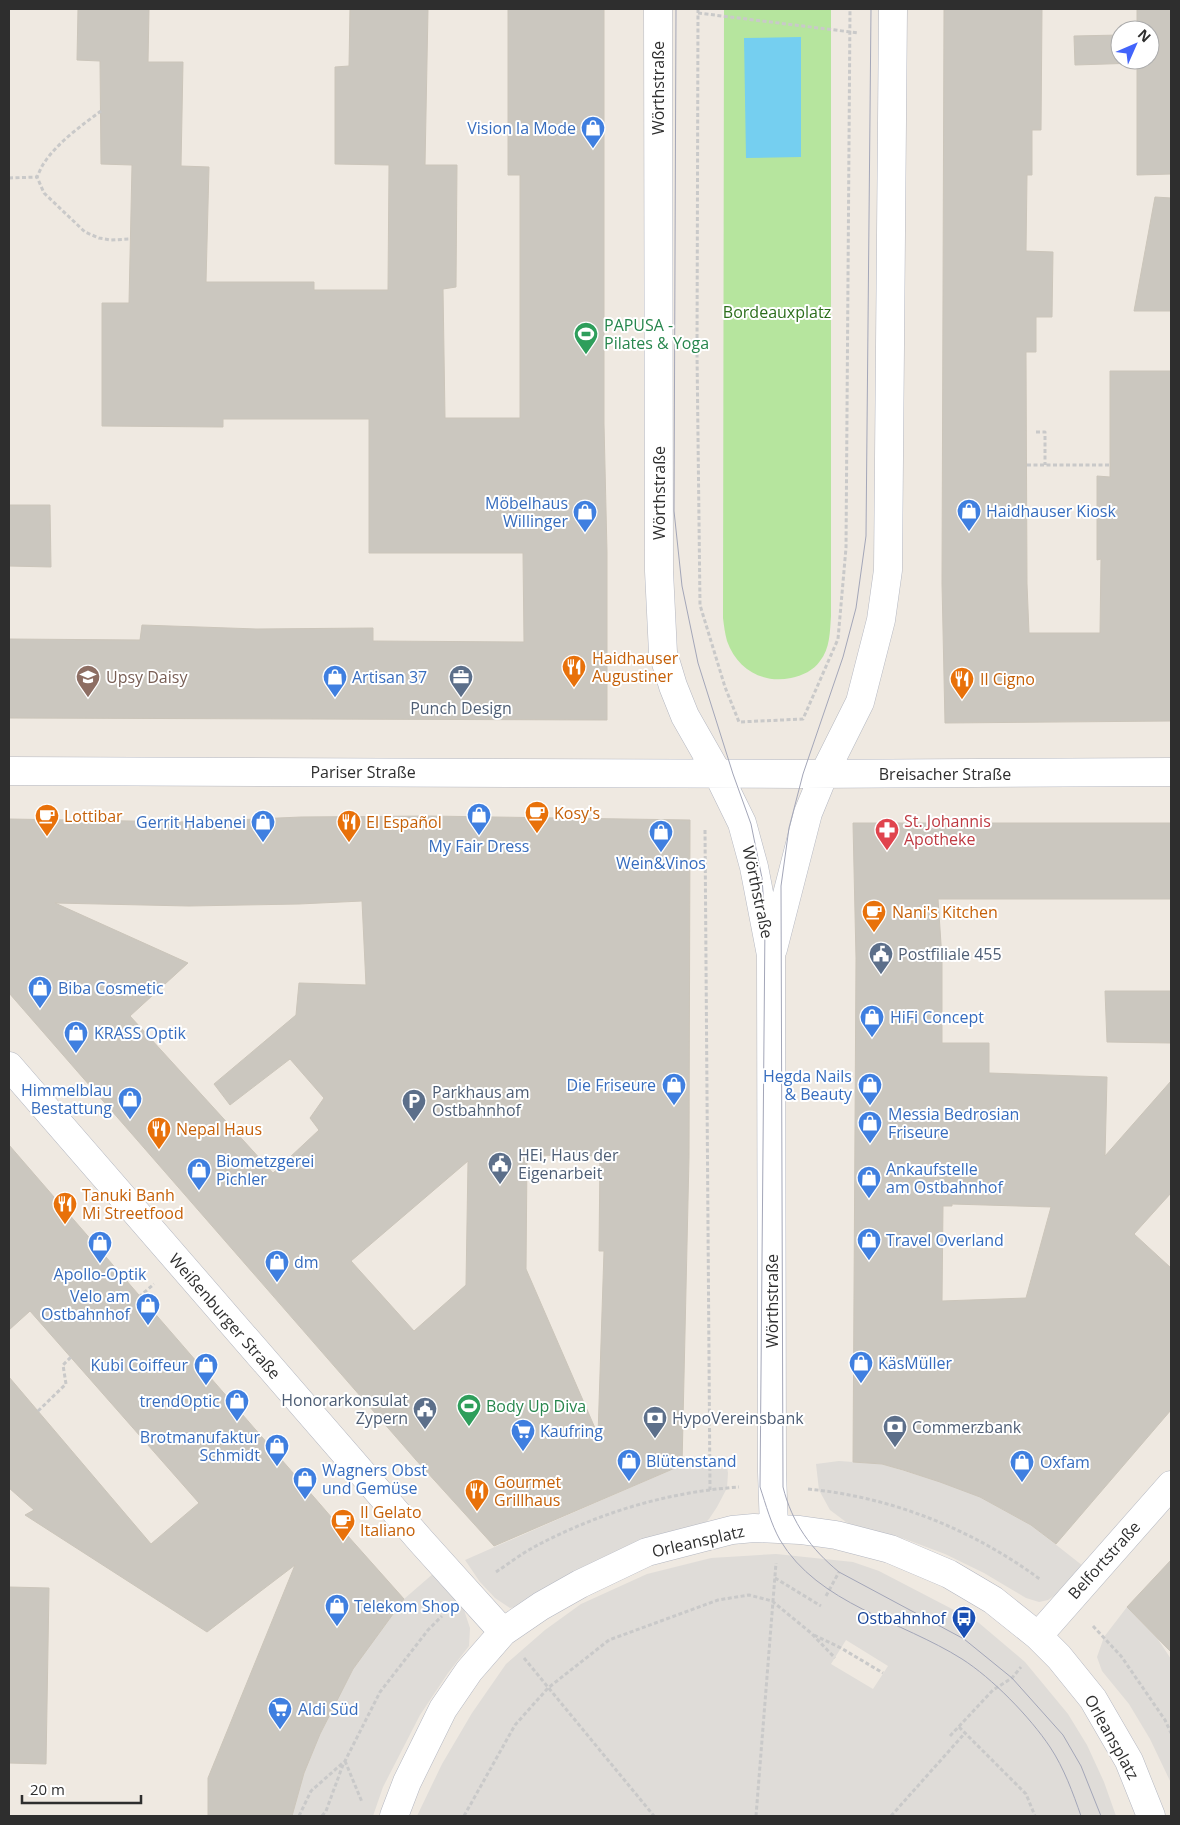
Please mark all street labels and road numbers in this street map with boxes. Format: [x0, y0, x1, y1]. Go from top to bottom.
street label: Wörthstraße [647, 41, 669, 135]
street label: Wörthstraße [648, 446, 670, 540]
street label: Pariser Straße [310, 761, 416, 783]
street label: Breisacher Straße [879, 763, 1011, 785]
street label: Wörthstraße [737, 844, 779, 940]
street label: Weißenburger Straße [164, 1248, 286, 1384]
street label: Wörthstraße [761, 1254, 783, 1348]
street label: Belfortstraße [1063, 1516, 1145, 1604]
street label: Orleansplatz [650, 1520, 746, 1562]
street label: Orleansplatz [1080, 1690, 1144, 1784]

